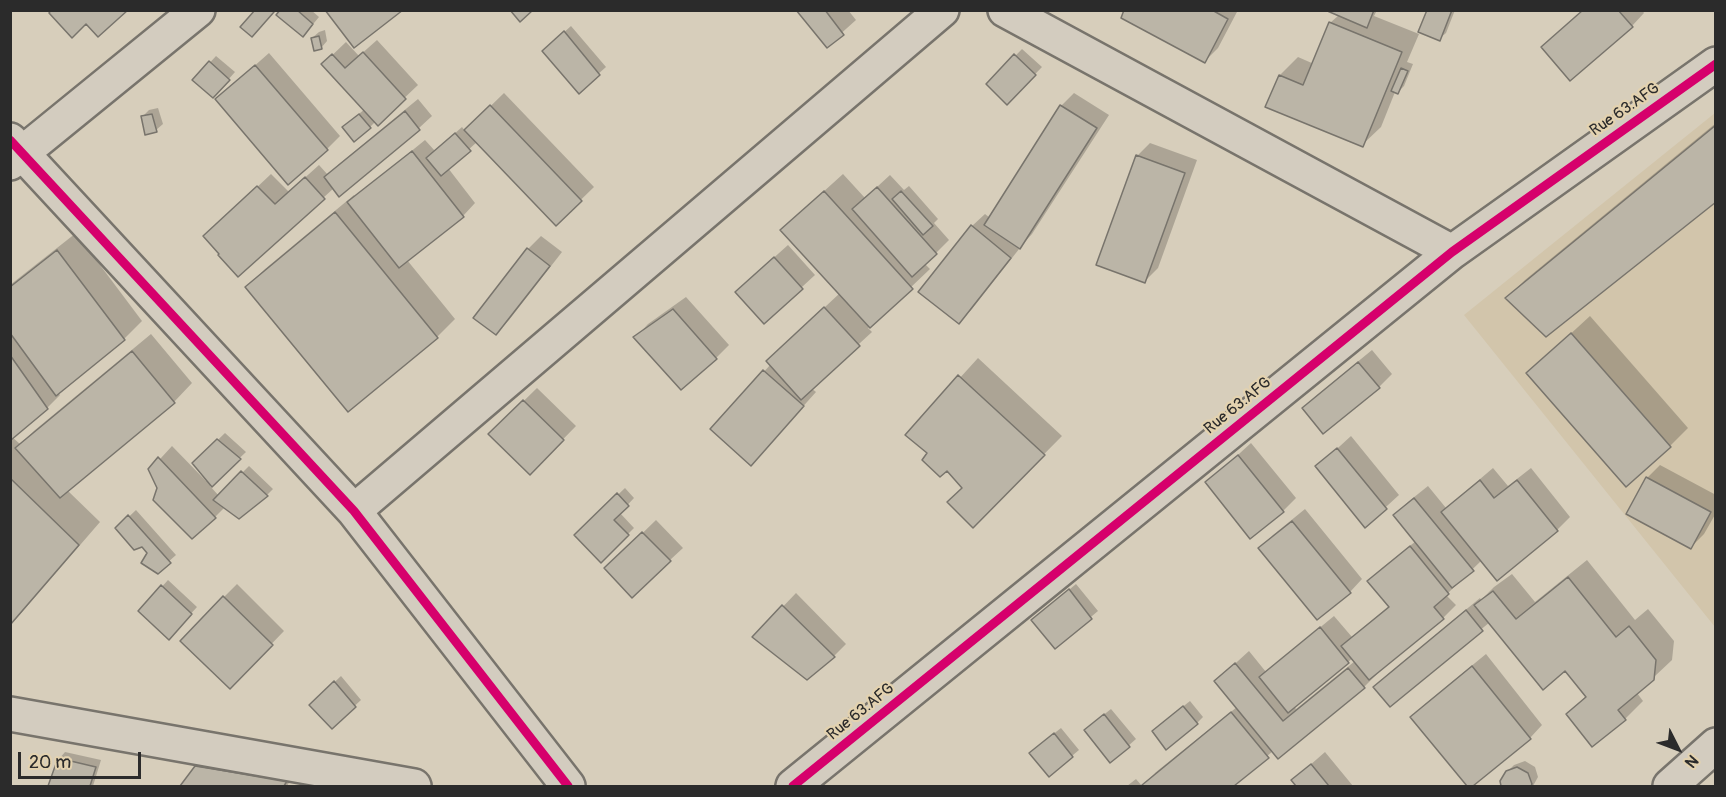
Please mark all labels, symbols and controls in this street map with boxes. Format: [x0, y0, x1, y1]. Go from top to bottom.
street label: Rue 63.AFG [1587, 79, 1663, 141]
street label: Rue 63.AFG [1201, 373, 1275, 439]
street label: Rue 63.AFG [824, 679, 898, 745]
north arrow [1648, 719, 1708, 779]
scale bar [21, 740, 144, 778]
text: N [1680, 750, 1702, 772]
text: 20 m [29, 751, 71, 774]

